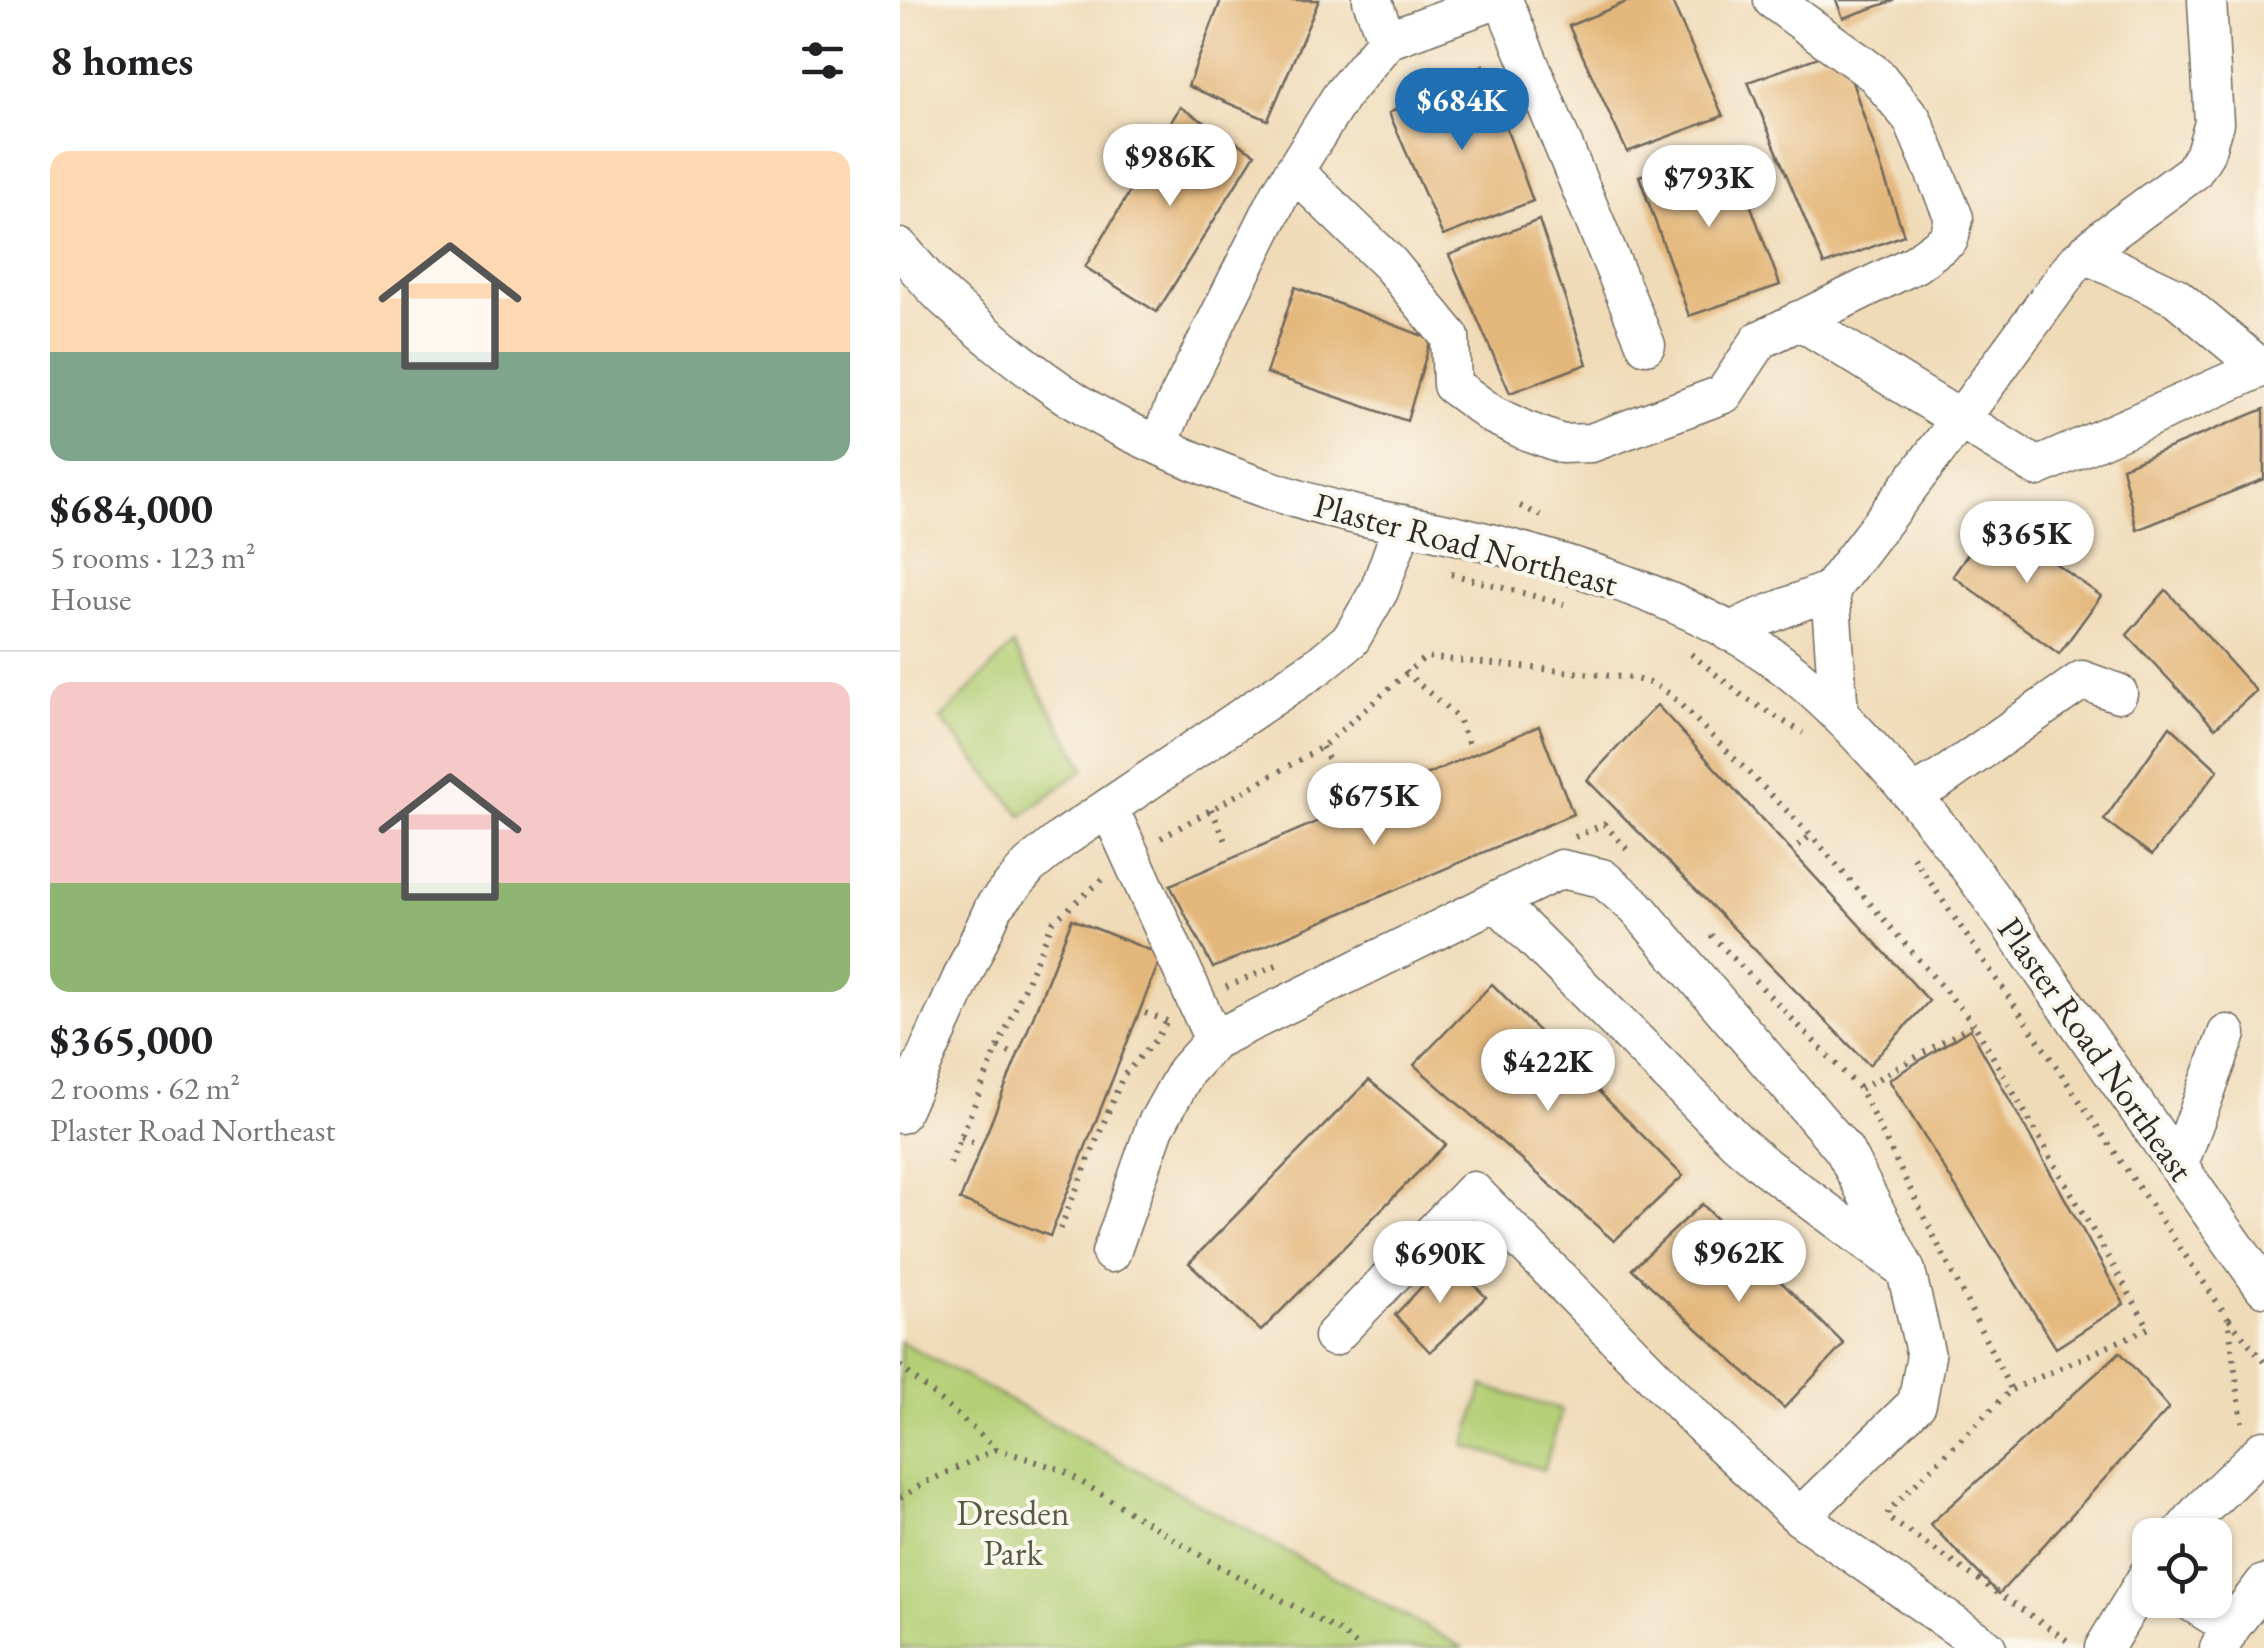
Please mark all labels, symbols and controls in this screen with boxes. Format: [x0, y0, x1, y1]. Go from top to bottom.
text: 8 homes [50, 33, 193, 88]
icon: filters [795, 33, 850, 88]
pin: $684K [1392, 68, 1532, 153]
text: $684K [1417, 79, 1507, 121]
pin: $986K [1100, 124, 1240, 209]
text: $986K [1125, 135, 1215, 177]
pin: $793K [1639, 145, 1779, 230]
text: $793K [1664, 156, 1754, 198]
icon: home [360, 216, 540, 396]
text: $684,000 [50, 481, 213, 536]
street label: Plaster Road Northeast [1310, 481, 1623, 606]
pin: $365K [1957, 501, 2097, 586]
text: $365K [1982, 512, 2072, 554]
text: 5 rooms · 123 m² [50, 536, 256, 578]
text: House [50, 578, 131, 620]
icon: home [360, 747, 540, 927]
pin: $675K [1304, 763, 1444, 848]
text: $675K [1329, 774, 1419, 816]
street label: Plaster Road Northeast [1988, 908, 2204, 1190]
text: $365,000 [50, 1012, 213, 1067]
pin: $422K [1478, 1029, 1618, 1114]
text: $422K [1503, 1040, 1593, 1082]
text: 2 rooms · 62 m² [50, 1067, 240, 1109]
text: Plaster Road Northeast [50, 1109, 335, 1151]
pin: $962K [1669, 1220, 1809, 1305]
pin: $690K [1370, 1221, 1510, 1306]
text: $962K [1694, 1231, 1784, 1273]
text: $690K [1395, 1232, 1485, 1274]
park label: Dresden Park [957, 1490, 1069, 1575]
map controls [2132, 1518, 2232, 1618]
button: locate [2132, 1518, 2232, 1618]

